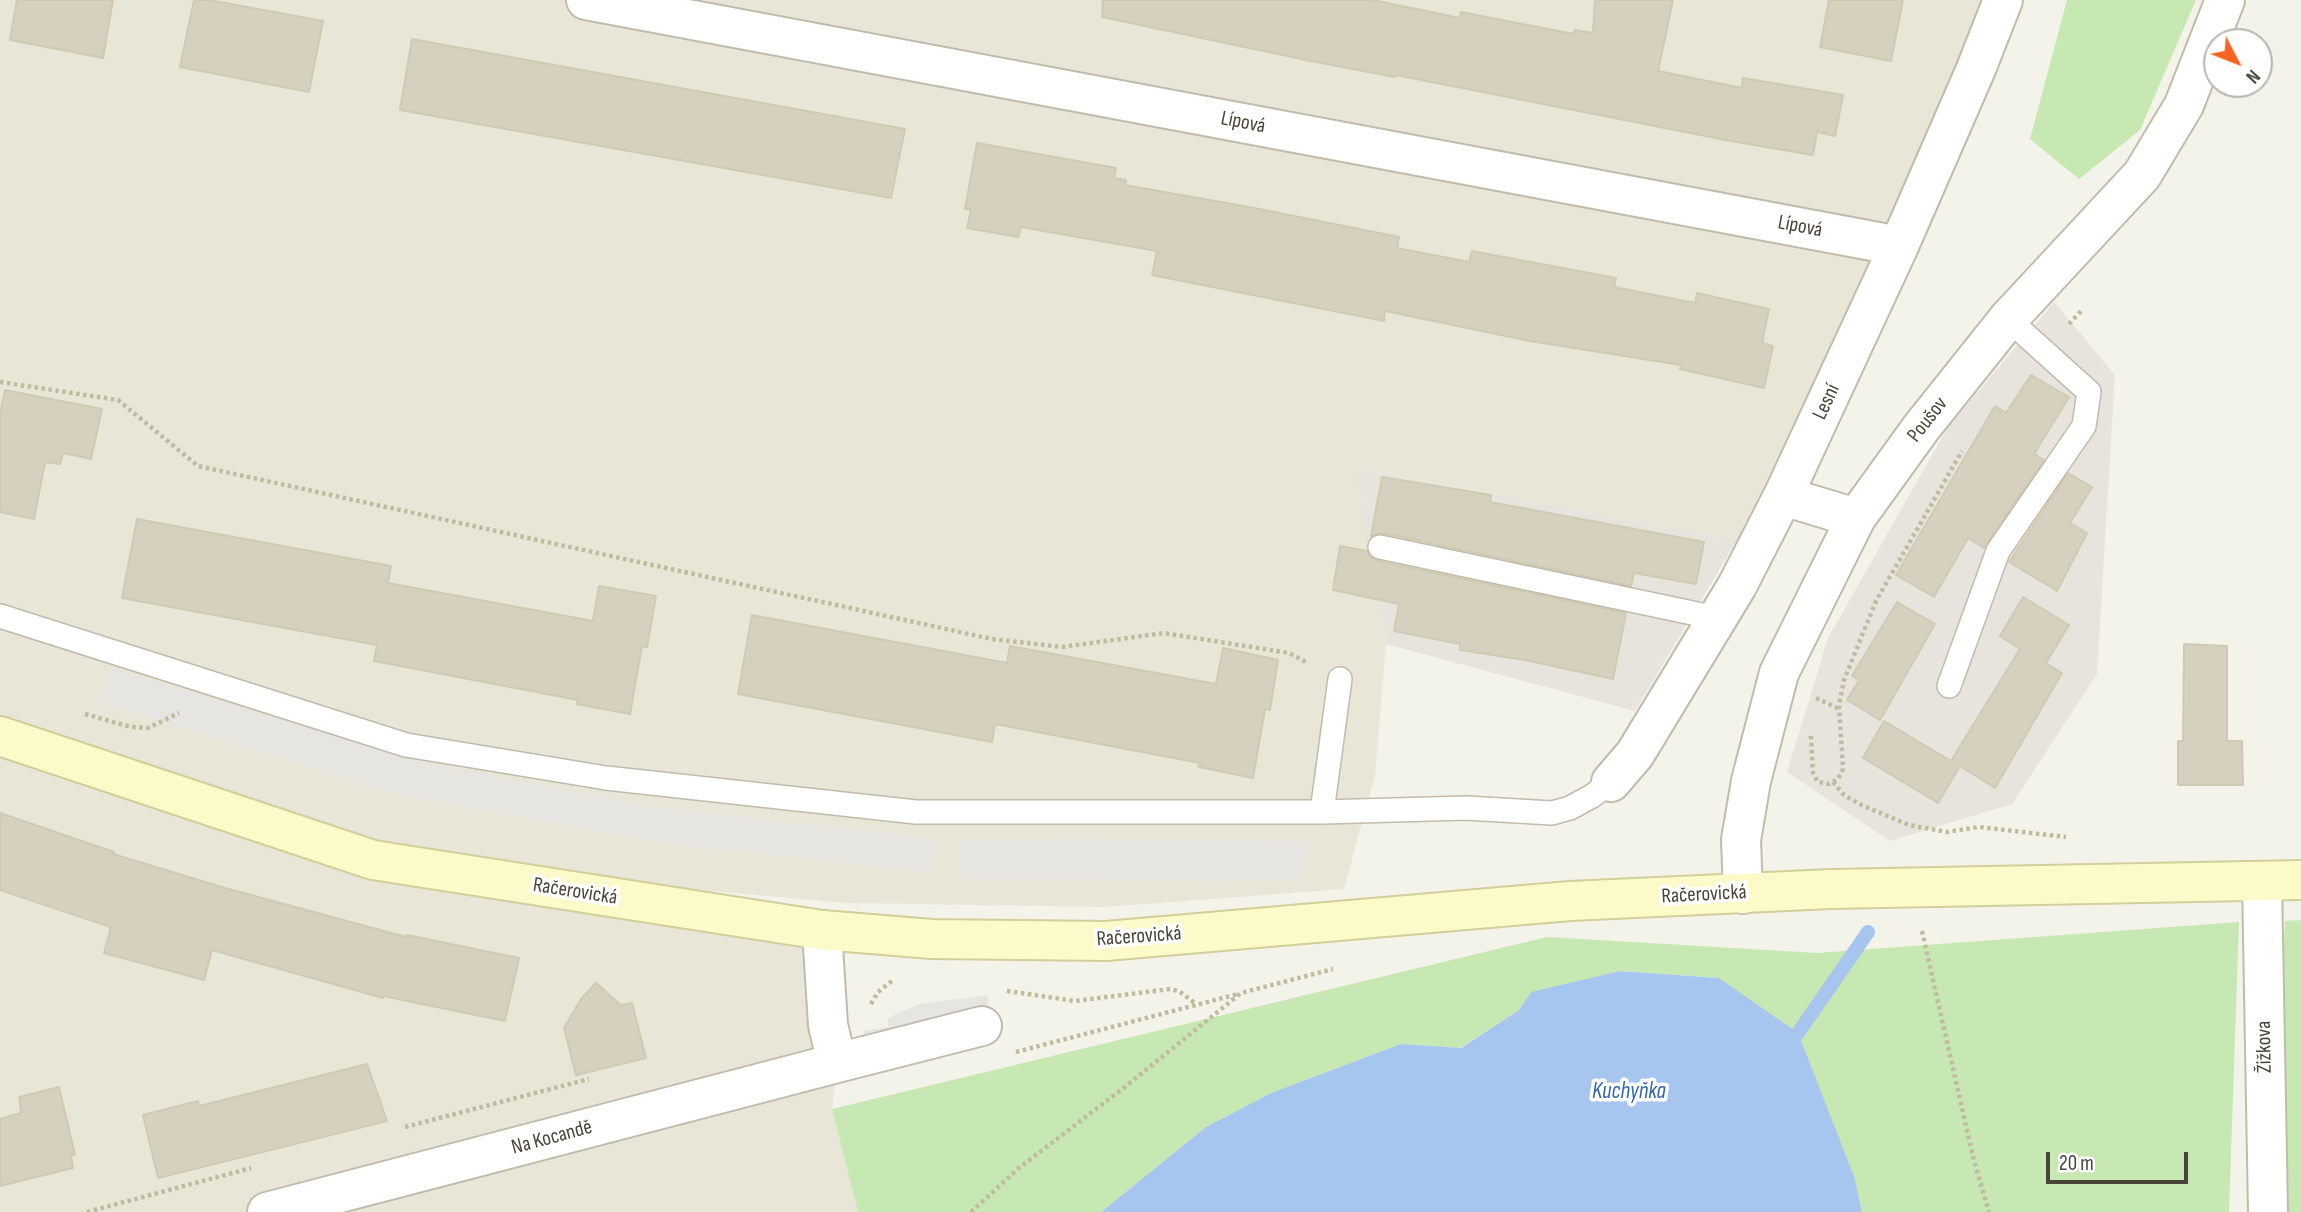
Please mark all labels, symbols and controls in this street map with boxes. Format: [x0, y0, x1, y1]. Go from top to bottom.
north arrow [2203, 28, 2273, 98]
text: N [2241, 65, 2264, 88]
street label: Lípová [1219, 106, 1267, 140]
street label: Lípová [1776, 210, 1824, 244]
street label: Lesní [1808, 380, 1846, 424]
street label: Poušov [1903, 392, 1953, 448]
street label: Račerovická [531, 873, 619, 911]
street label: Račerovická [1661, 880, 1747, 910]
street label: Račerovická [1096, 921, 1182, 953]
street label: Žižkova [2252, 1021, 2278, 1073]
water label: Kuchyňka [1592, 1078, 1666, 1106]
street label: Na Kocandě [509, 1115, 595, 1161]
scale bar [2049, 1138, 2191, 1182]
text: 20 m [2059, 1151, 2094, 1176]

